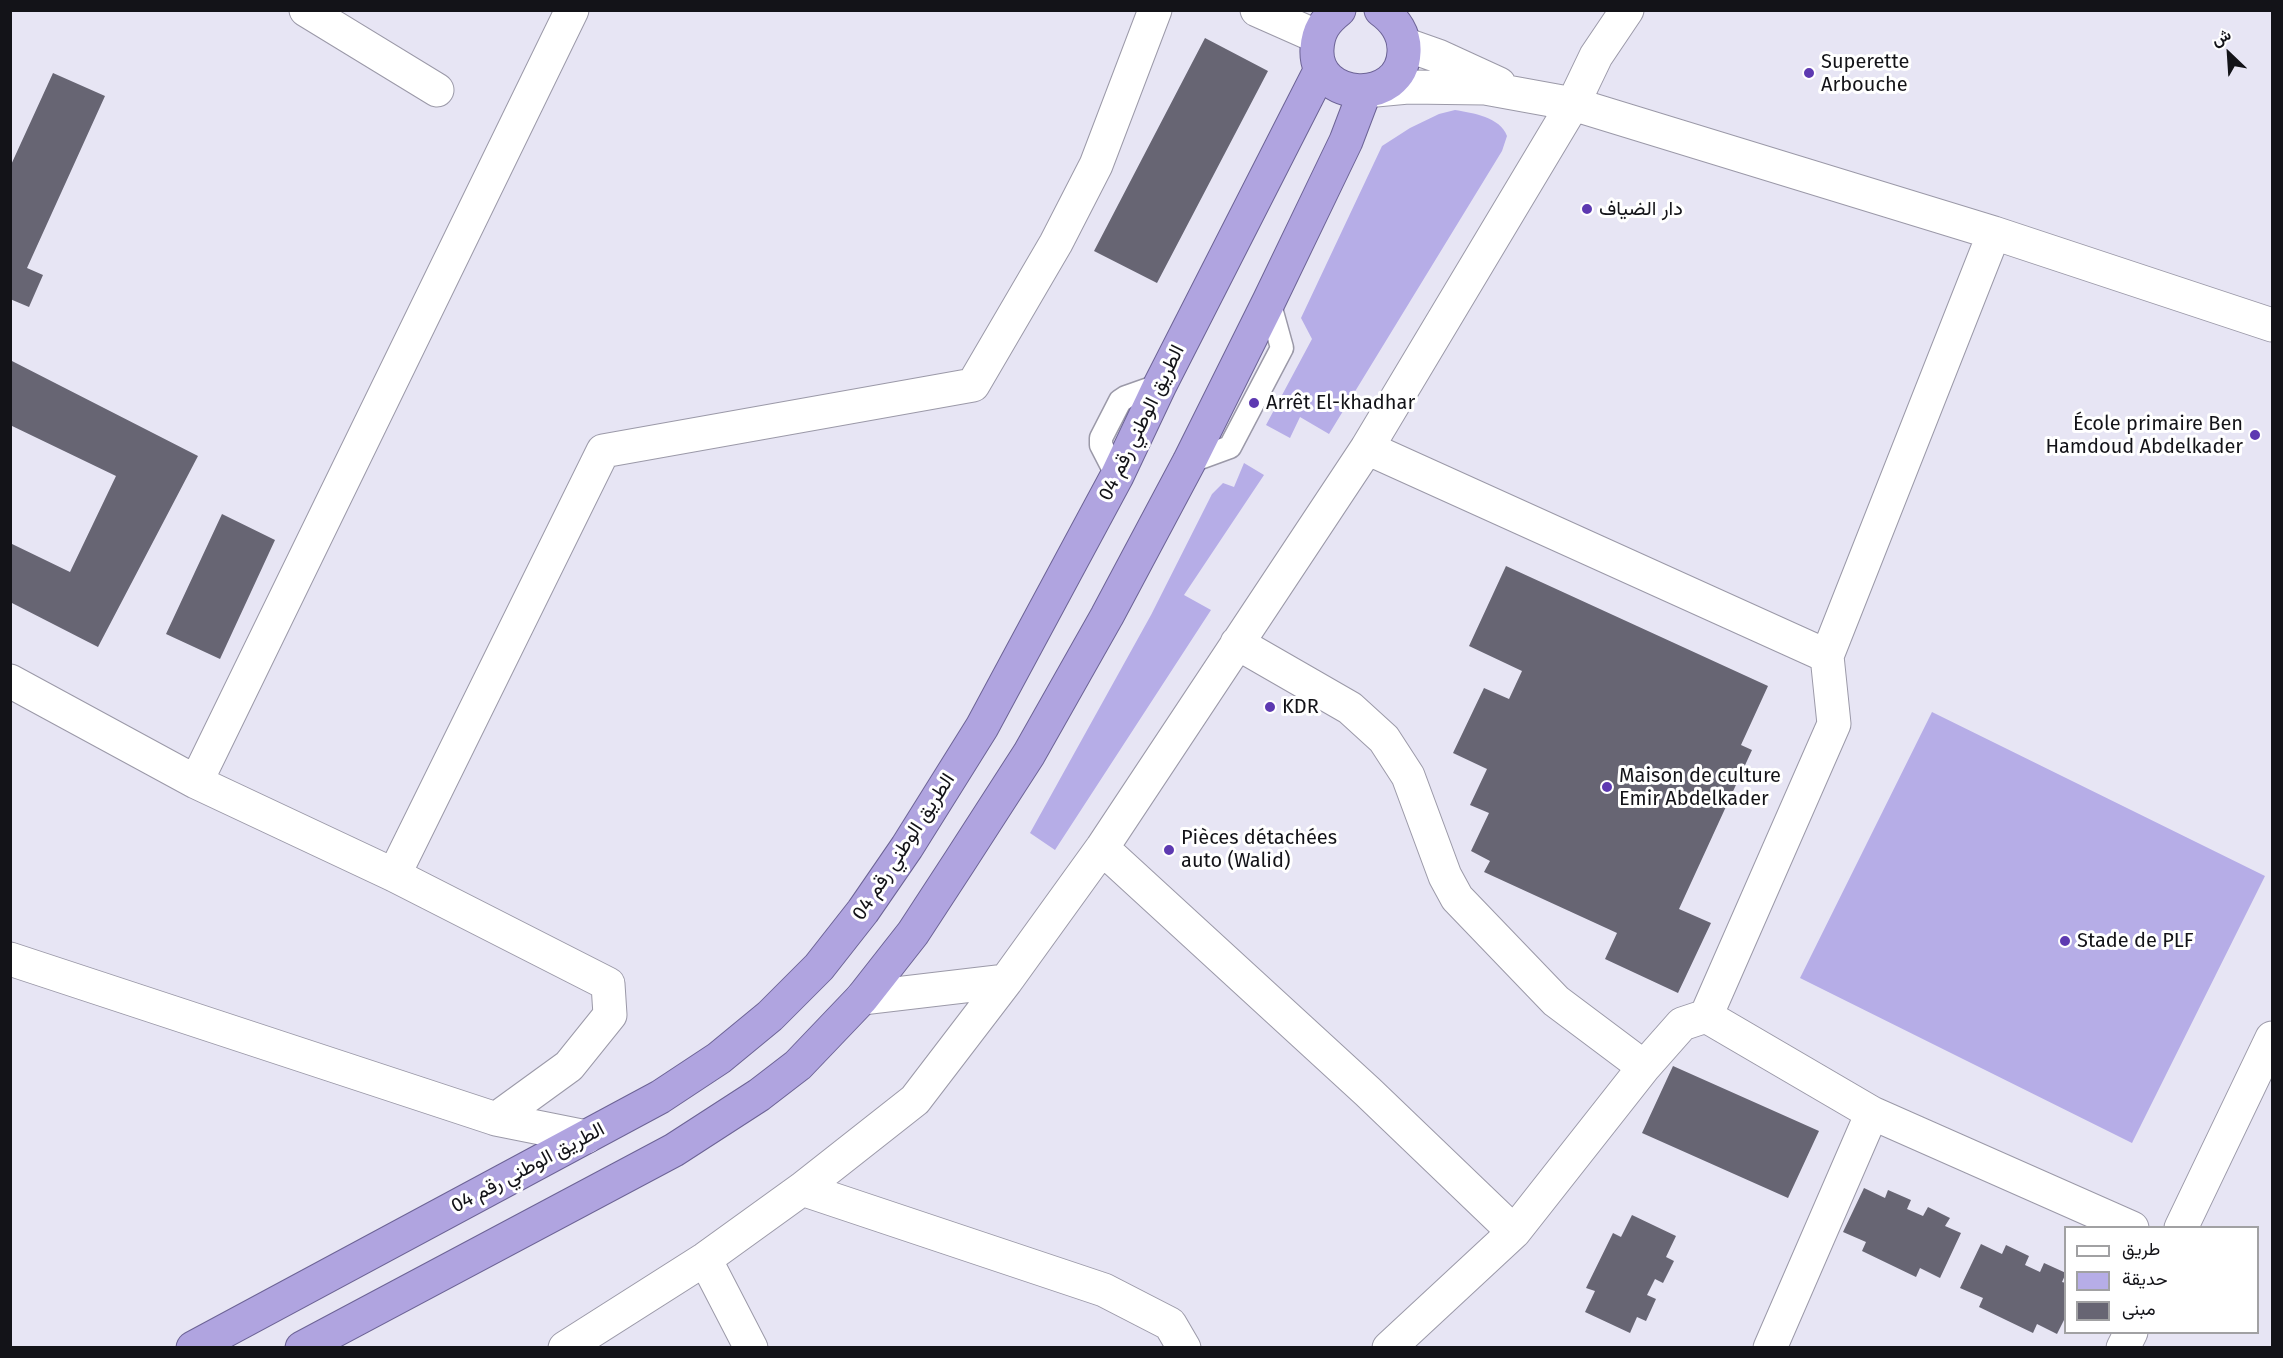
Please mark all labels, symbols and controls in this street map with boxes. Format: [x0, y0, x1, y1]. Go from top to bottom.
north arrow [2199, 24, 2259, 84]
text: ش [2208, 25, 2234, 50]
place label: Superette Arbouche [1821, 50, 1909, 97]
marker: Superette Arbouche [1802, 66, 1816, 80]
place label: دار الضياف [1599, 197, 1683, 221]
marker: دار الضياف [1580, 202, 1594, 216]
street label: الطريق الوطني رقم 04 [1094, 341, 1190, 505]
place label: Arrêt El-khadhar [1266, 391, 1415, 415]
marker: Arrêt El-khadhar [1247, 396, 1261, 410]
place label: École primaire Ben Hamdoud Abdelkader [2045, 412, 2243, 459]
marker: École primaire Ben Hamdoud Abdelkader [2248, 428, 2262, 442]
place label: KDR [1282, 695, 1319, 719]
marker: KDR [1263, 700, 1277, 714]
place label: Maison de culture Emir Abdelkader [1619, 764, 1781, 811]
street label: الطريق الوطني رقم 04 [848, 769, 960, 925]
marker: Maison de culture Emir Abdelkader [1600, 780, 1614, 794]
place label: Pièces détachées auto (Walid) [1181, 826, 1337, 873]
marker: Pièces détachées auto (Walid) [1162, 843, 1176, 857]
place label: Stade de PLF [2077, 929, 2194, 953]
marker: Stade de PLF [2058, 934, 2072, 948]
street label: الطريق الوطني رقم 04 [447, 1117, 609, 1219]
legend [2064, 1226, 2259, 1334]
text: طريق [2122, 1238, 2160, 1260]
text: حديقة [2122, 1268, 2168, 1290]
text: مبنى [2122, 1298, 2156, 1320]

